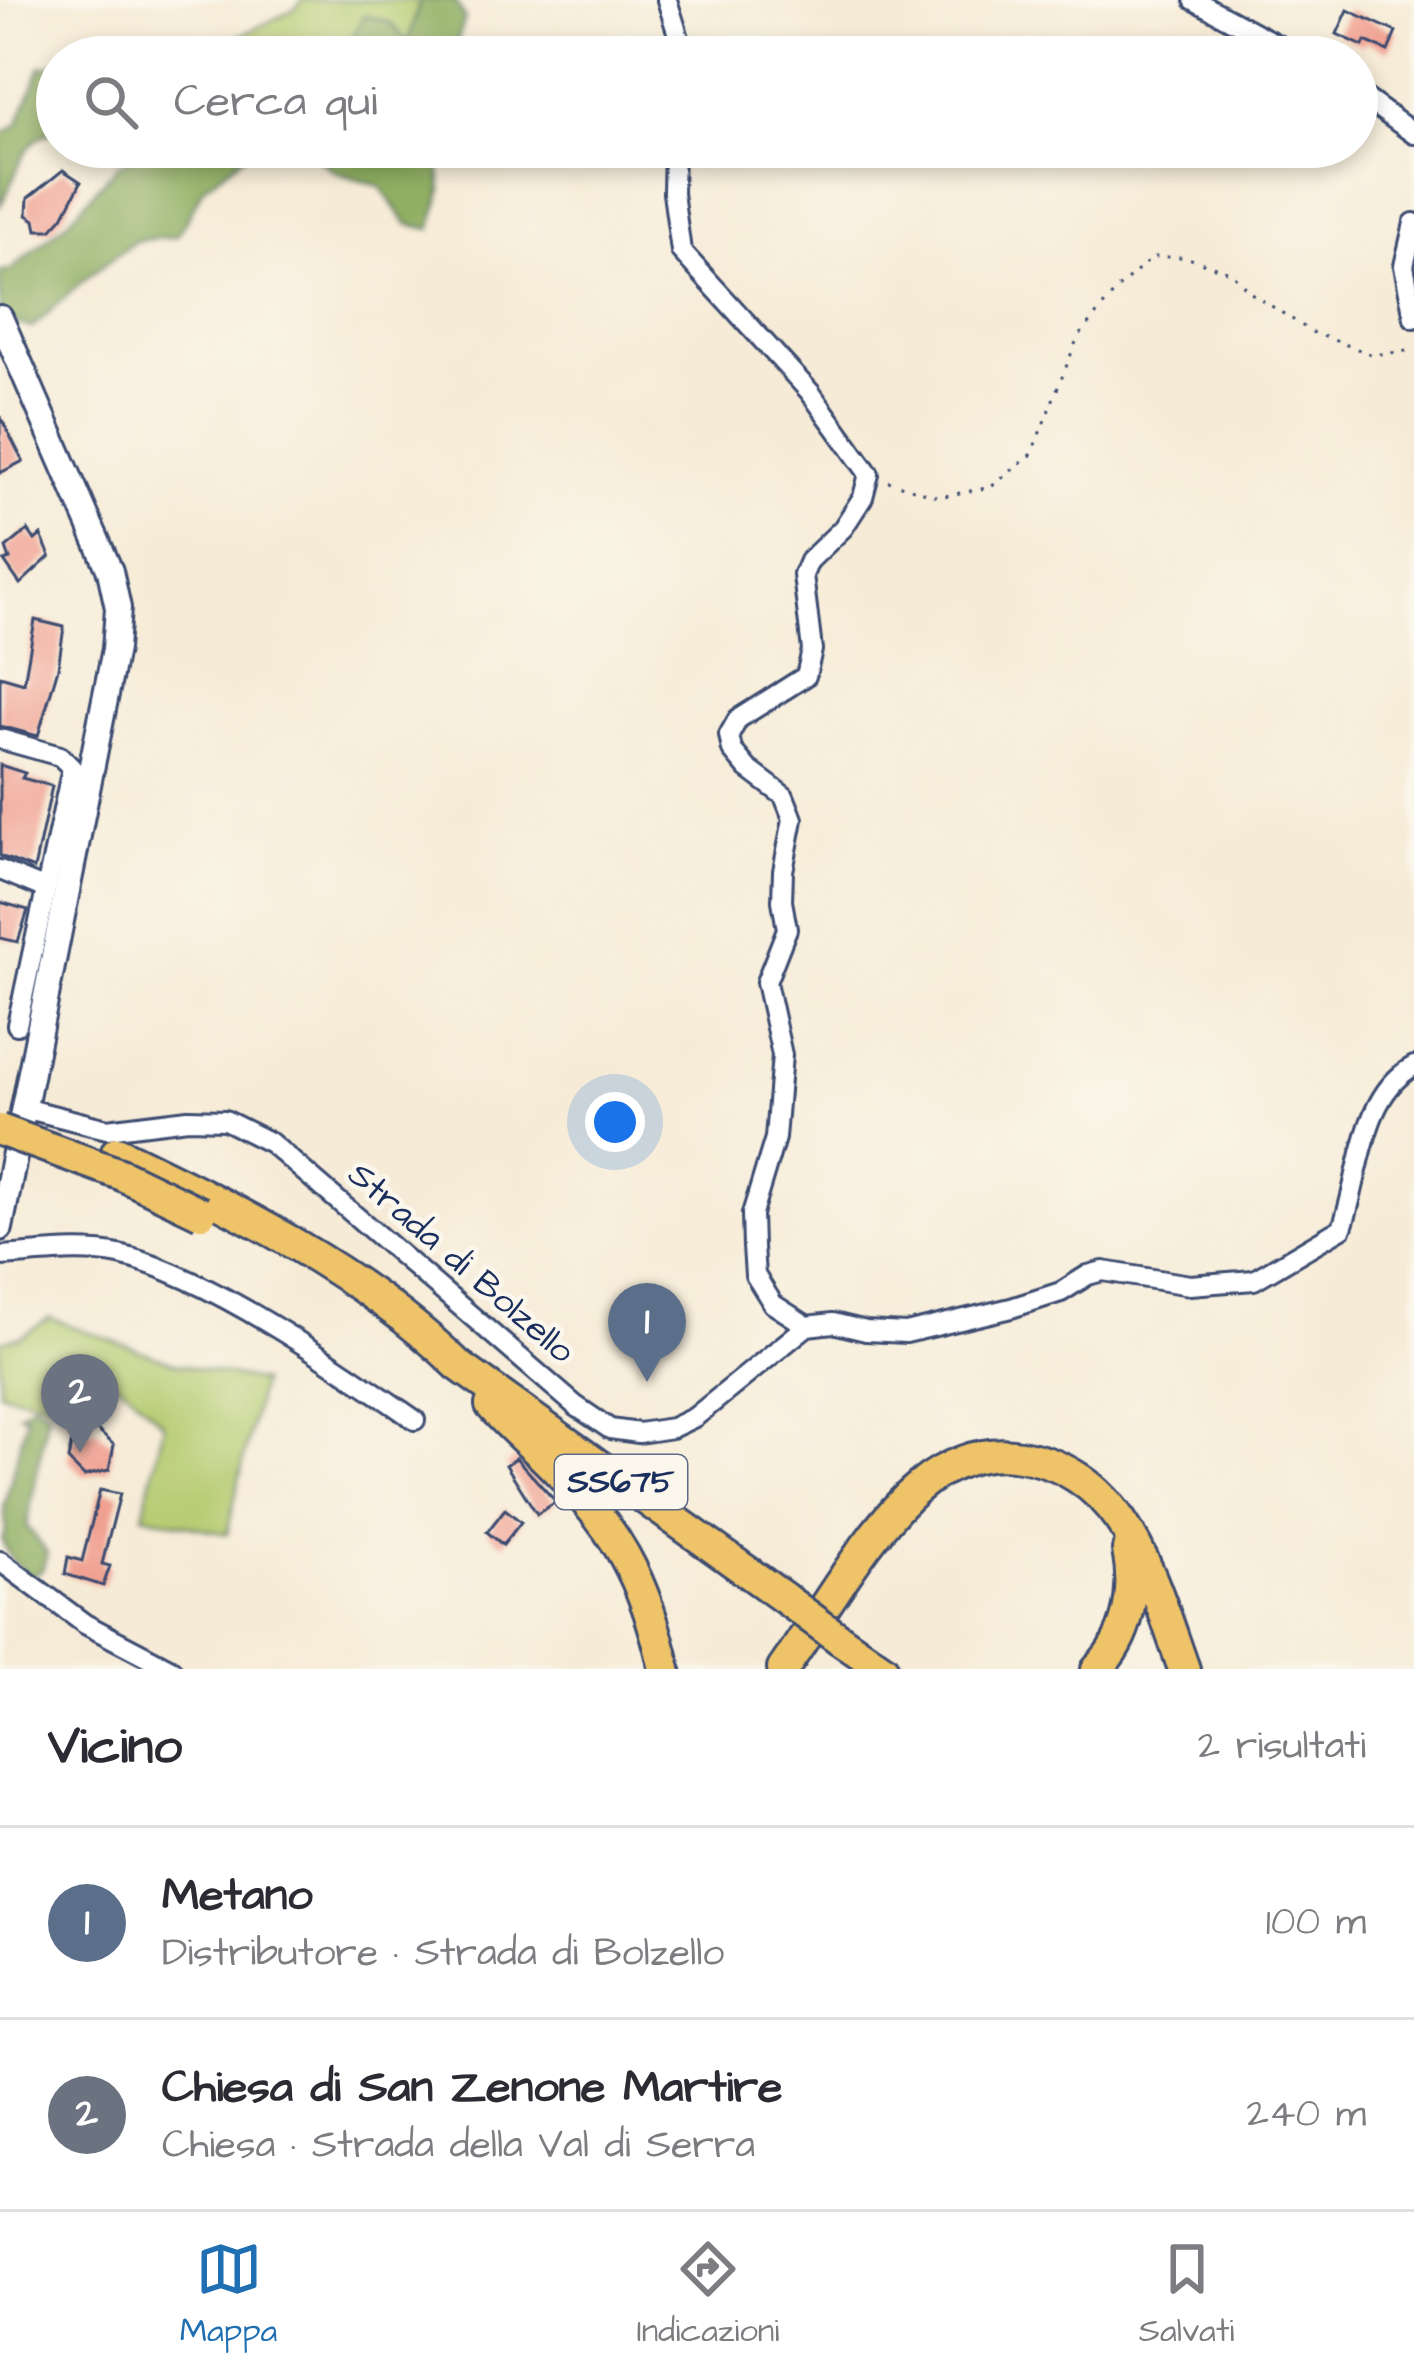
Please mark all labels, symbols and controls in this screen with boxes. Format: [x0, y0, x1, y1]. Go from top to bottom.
search box [36, 36, 1378, 168]
icon: search [78, 69, 144, 135]
text: Cerca qui [174, 71, 377, 133]
your location [585, 1092, 645, 1152]
street label: Strada di Bolzello [336, 1150, 586, 1376]
pin: 1 [608, 1283, 686, 1382]
pin: 2 [41, 1354, 119, 1453]
road number: SS675 [555, 1455, 687, 1509]
text: Vicino [48, 1712, 182, 1783]
text: 2 risultati [1198, 1720, 1366, 1774]
text: Metano [162, 1865, 312, 1927]
text: 1 [85, 1896, 90, 1950]
text: 100 m [1266, 1896, 1366, 1950]
text: Distributore · Strada di Bolzello [162, 1927, 724, 1981]
text: Chiesa di San Zenone Martire [162, 2057, 782, 2119]
text: 2 [76, 2088, 98, 2142]
text: 240 m [1247, 2088, 1366, 2142]
text: Chiesa · Strada della Val di Serra [162, 2119, 755, 2173]
tab: Mappa [180, 2236, 277, 2354]
tab: Indicazioni [637, 2236, 779, 2354]
tab: Salvati [1139, 2236, 1234, 2354]

